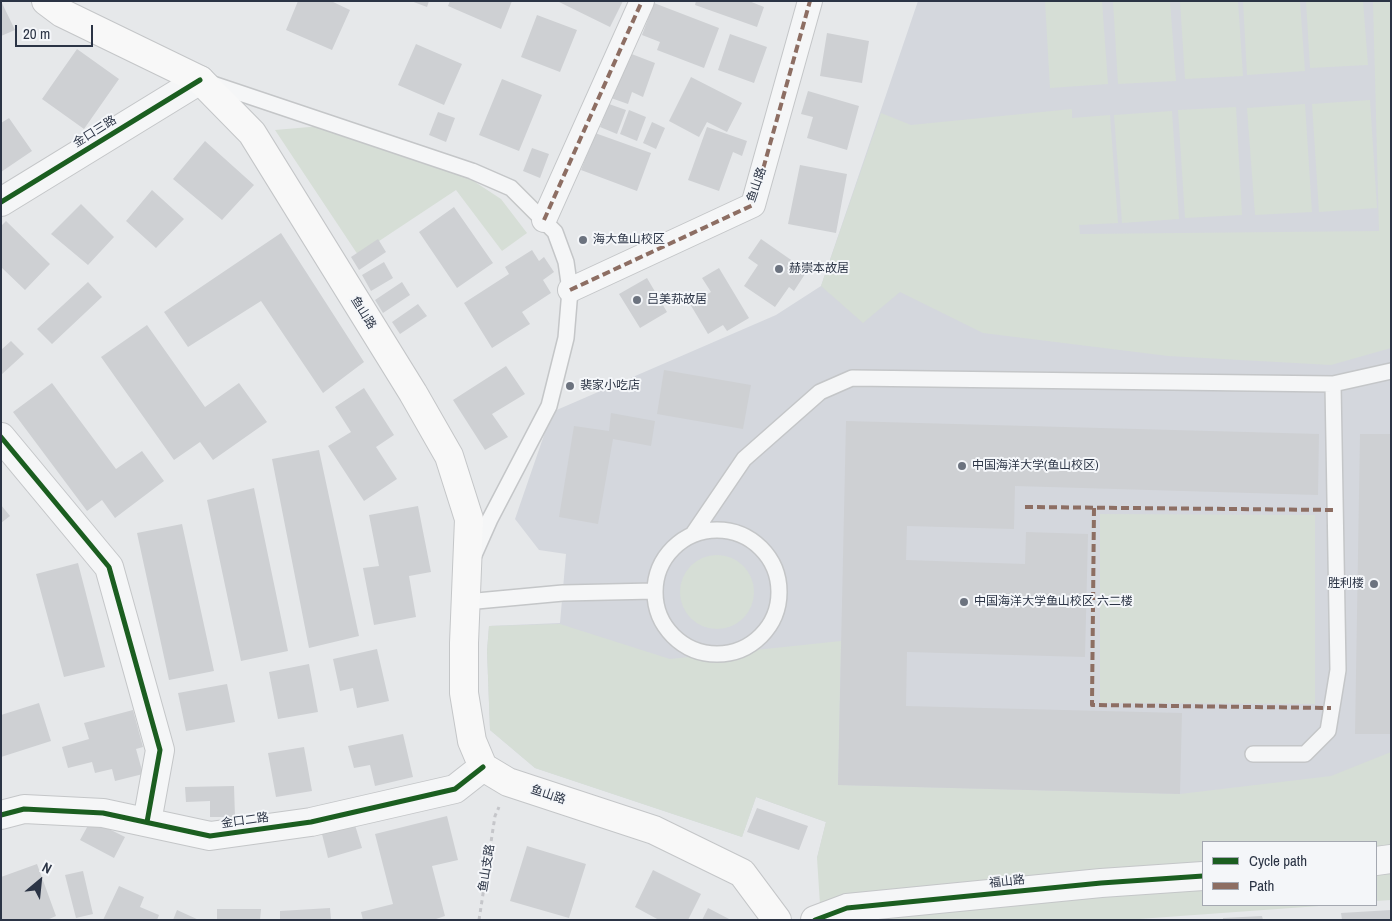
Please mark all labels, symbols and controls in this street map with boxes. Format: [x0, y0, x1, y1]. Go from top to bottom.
scale bar [18, 15, 95, 47]
text: 20 m [23, 23, 50, 44]
street label: 金口三路 [71, 113, 119, 151]
street label: 鱼山路 [744, 166, 770, 204]
place label: 海大鱼山校区 [593, 233, 665, 247]
marker: 海大鱼山校区 [577, 234, 589, 246]
place label: 赫崇本故居 [789, 262, 849, 276]
marker: 赫崇本故居 [773, 263, 785, 275]
place label: 吕美荪故居 [647, 293, 707, 307]
street label: 鱼山路 [347, 294, 379, 332]
marker: 吕美荪故居 [631, 294, 643, 306]
place label: 裴家小吃店 [580, 379, 640, 393]
marker: 裴家小吃店 [564, 380, 576, 392]
place label: 中国海洋大学(鱼山校区) [972, 459, 1099, 473]
marker: 中国海洋大学(鱼山校区) [956, 460, 968, 472]
place label: 胜利楼 [1328, 577, 1364, 591]
marker: 胜利楼 [1368, 578, 1380, 590]
place label: 中国海洋大学鱼山校区 六二楼 [974, 595, 1133, 609]
marker: 中国海洋大学鱼山校区 六二楼 [958, 596, 970, 608]
street label: 鱼山路 [529, 783, 567, 807]
street label: 金口二路 [220, 811, 270, 831]
legend [1202, 841, 1377, 906]
street label: 鱼山支路 [476, 843, 498, 893]
text: Cycle path [1249, 850, 1307, 871]
north arrow [15, 856, 65, 906]
text: N [39, 858, 55, 878]
street label: 福山路 [988, 873, 1026, 891]
text: Path [1249, 875, 1274, 896]

